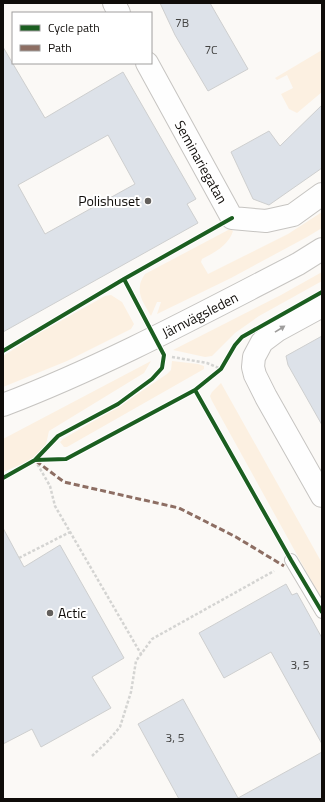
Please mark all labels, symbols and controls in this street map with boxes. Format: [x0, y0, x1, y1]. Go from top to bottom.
legend [12, 12, 152, 64]
house number: 7B [175, 13, 189, 32]
text: Cycle path [48, 18, 100, 37]
text: Path [48, 38, 72, 57]
house number: 7C [204, 40, 218, 59]
street label: Seminariegatan [170, 116, 233, 207]
place label: Polishuset [78, 190, 140, 211]
marker: Polishuset [143, 196, 153, 206]
street label: Järnvägsleden [158, 286, 242, 343]
one-way arrow [275, 325, 285, 333]
place label: Actic [58, 602, 86, 623]
marker: Actic [45, 608, 55, 618]
house number: 3, 5 [291, 655, 310, 674]
house number: 3, 5 [166, 728, 185, 747]

